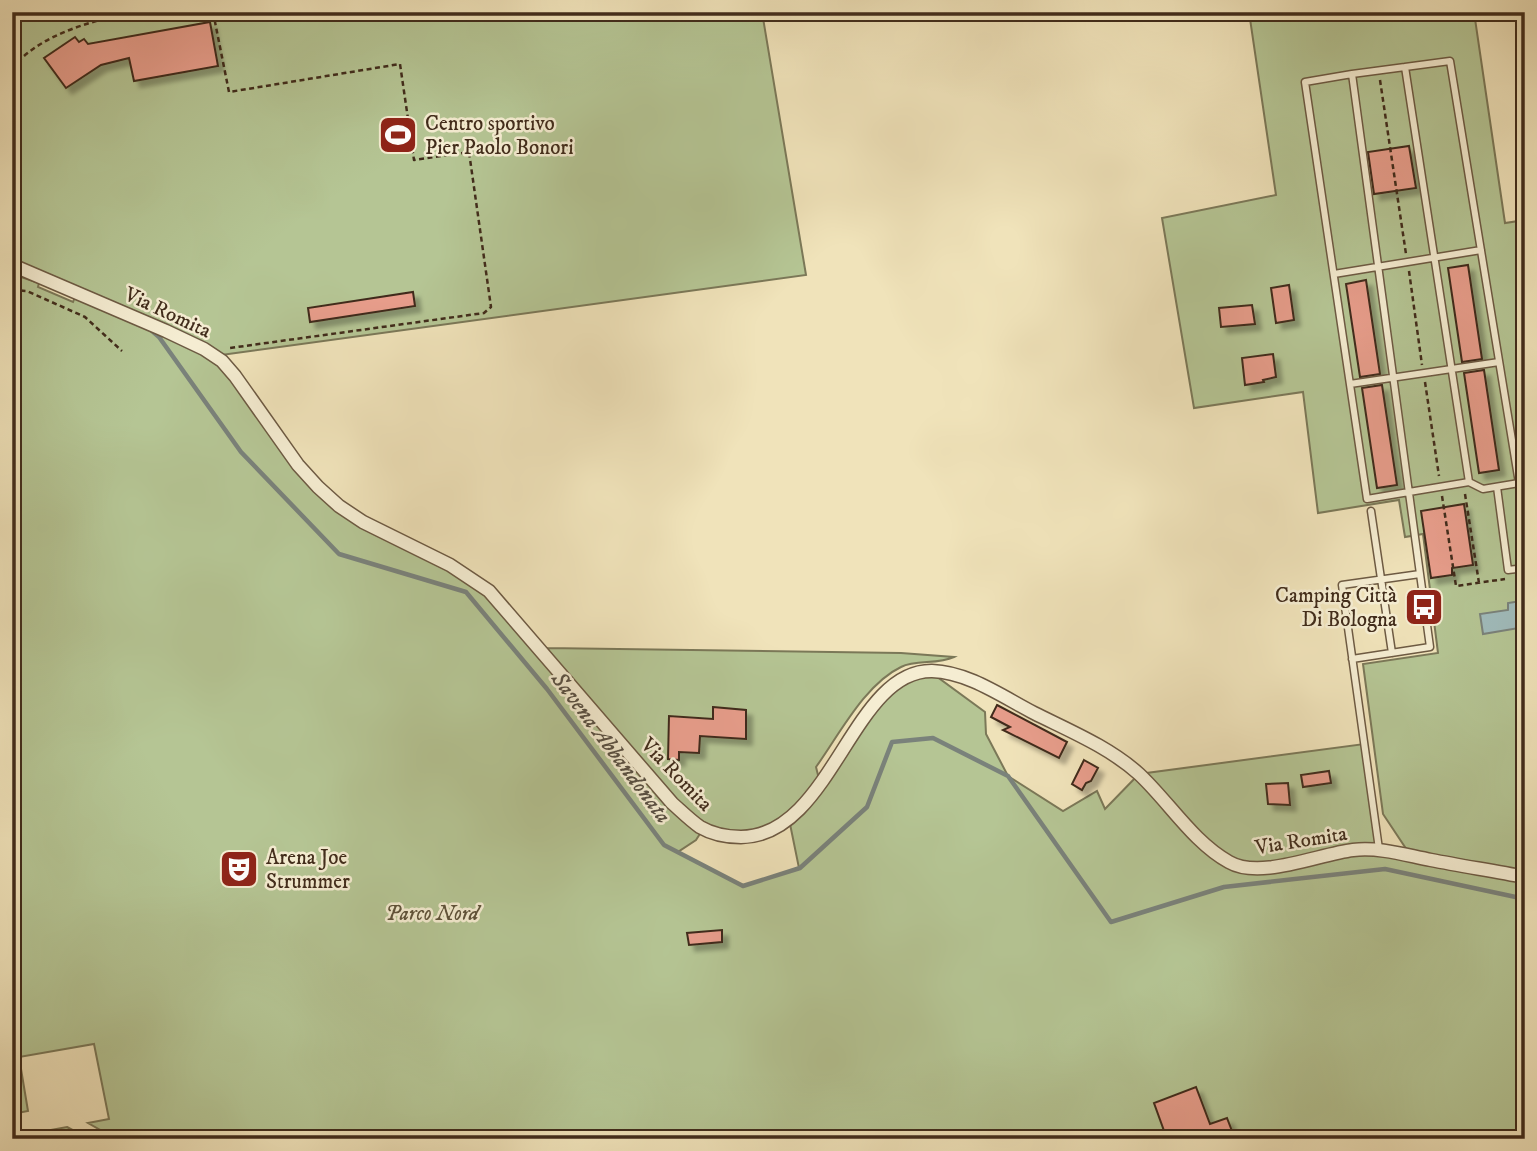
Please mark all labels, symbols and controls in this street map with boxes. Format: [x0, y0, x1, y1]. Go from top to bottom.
place label: Centro sportivo Pier Paolo Bonori [425, 111, 574, 161]
sports icon: Centro sportivo Pier Paolo Bonori [377, 114, 419, 156]
street label: Via Romita [119, 281, 215, 344]
place label: Camping Città Di Bologna [1275, 583, 1397, 633]
bus stop icon: Camping Città Di Bologna [1403, 586, 1445, 628]
water label: Savena Abbandonata [544, 665, 677, 830]
street label: Via Romita [634, 732, 718, 817]
street label: Via Romita [1252, 821, 1349, 861]
place label: Arena Joe Strummer [266, 845, 350, 895]
theatre icon: Arena Joe Strummer [218, 848, 260, 890]
park label: Parco Nord [385, 901, 482, 927]

